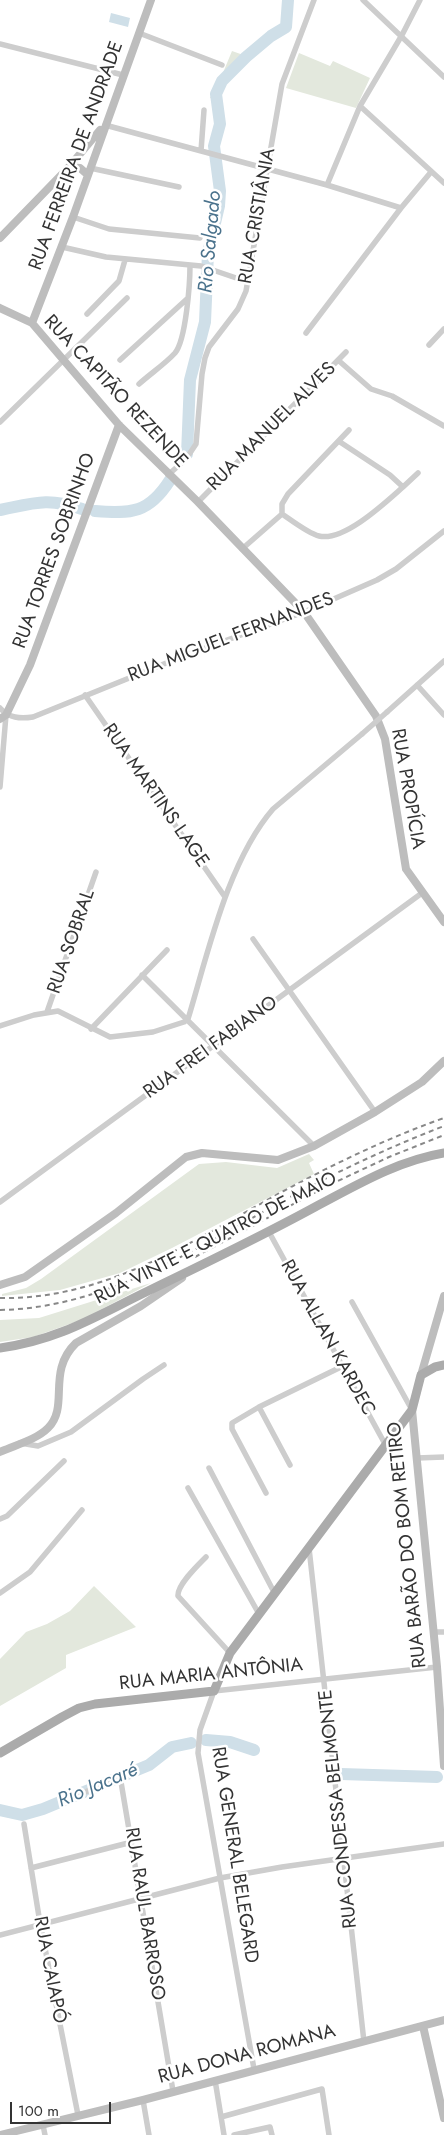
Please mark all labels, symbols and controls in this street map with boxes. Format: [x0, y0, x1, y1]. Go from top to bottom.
street label: RUA FERREIRA DE ANDRADE [25, 38, 129, 274]
street label: RUA CRISTIÂNIA [235, 146, 281, 286]
water label: Rio Salgado [195, 190, 227, 294]
street label: RUA CAPITÃO REZENDE [38, 311, 192, 473]
street label: RUA MANUEL ALVES [203, 358, 341, 496]
street label: RUA TORRES SOBRINHO [9, 450, 101, 652]
street label: RUA MIGUEL FERNANDES [125, 588, 337, 688]
street label: RUA MARTINS LAGE [97, 720, 213, 872]
street label: RUA PROPÍCIA [385, 727, 429, 851]
street label: RUA SOBRAL [44, 887, 100, 997]
street label: RUA FREI FABIANO [140, 992, 282, 1104]
street label: RUA VINTE E QUATRO DE MAIO [91, 1168, 341, 1310]
street label: RUA ALLAN KARDEC [275, 1256, 379, 1420]
street label: RUA BARÃO DO BOM RETIRO [384, 1421, 432, 1669]
street label: RUA MARIA ANTÔNIA [118, 1654, 304, 1696]
street label: RUA CONDESSA BELMONTE [315, 1688, 363, 1930]
street label: RUA GENERAL BELEGARD [206, 1745, 262, 1965]
water label: Rio Jacaré [54, 1758, 142, 1814]
street label: RUA RAUL BARROSO [119, 1826, 169, 2002]
street label: RUA CAIAPÓ [27, 1914, 71, 2026]
street label: RUA DONA ROMANA [156, 2020, 338, 2090]
scale bar [12, 2092, 114, 2124]
text: 100 m [18, 2100, 59, 2122]

